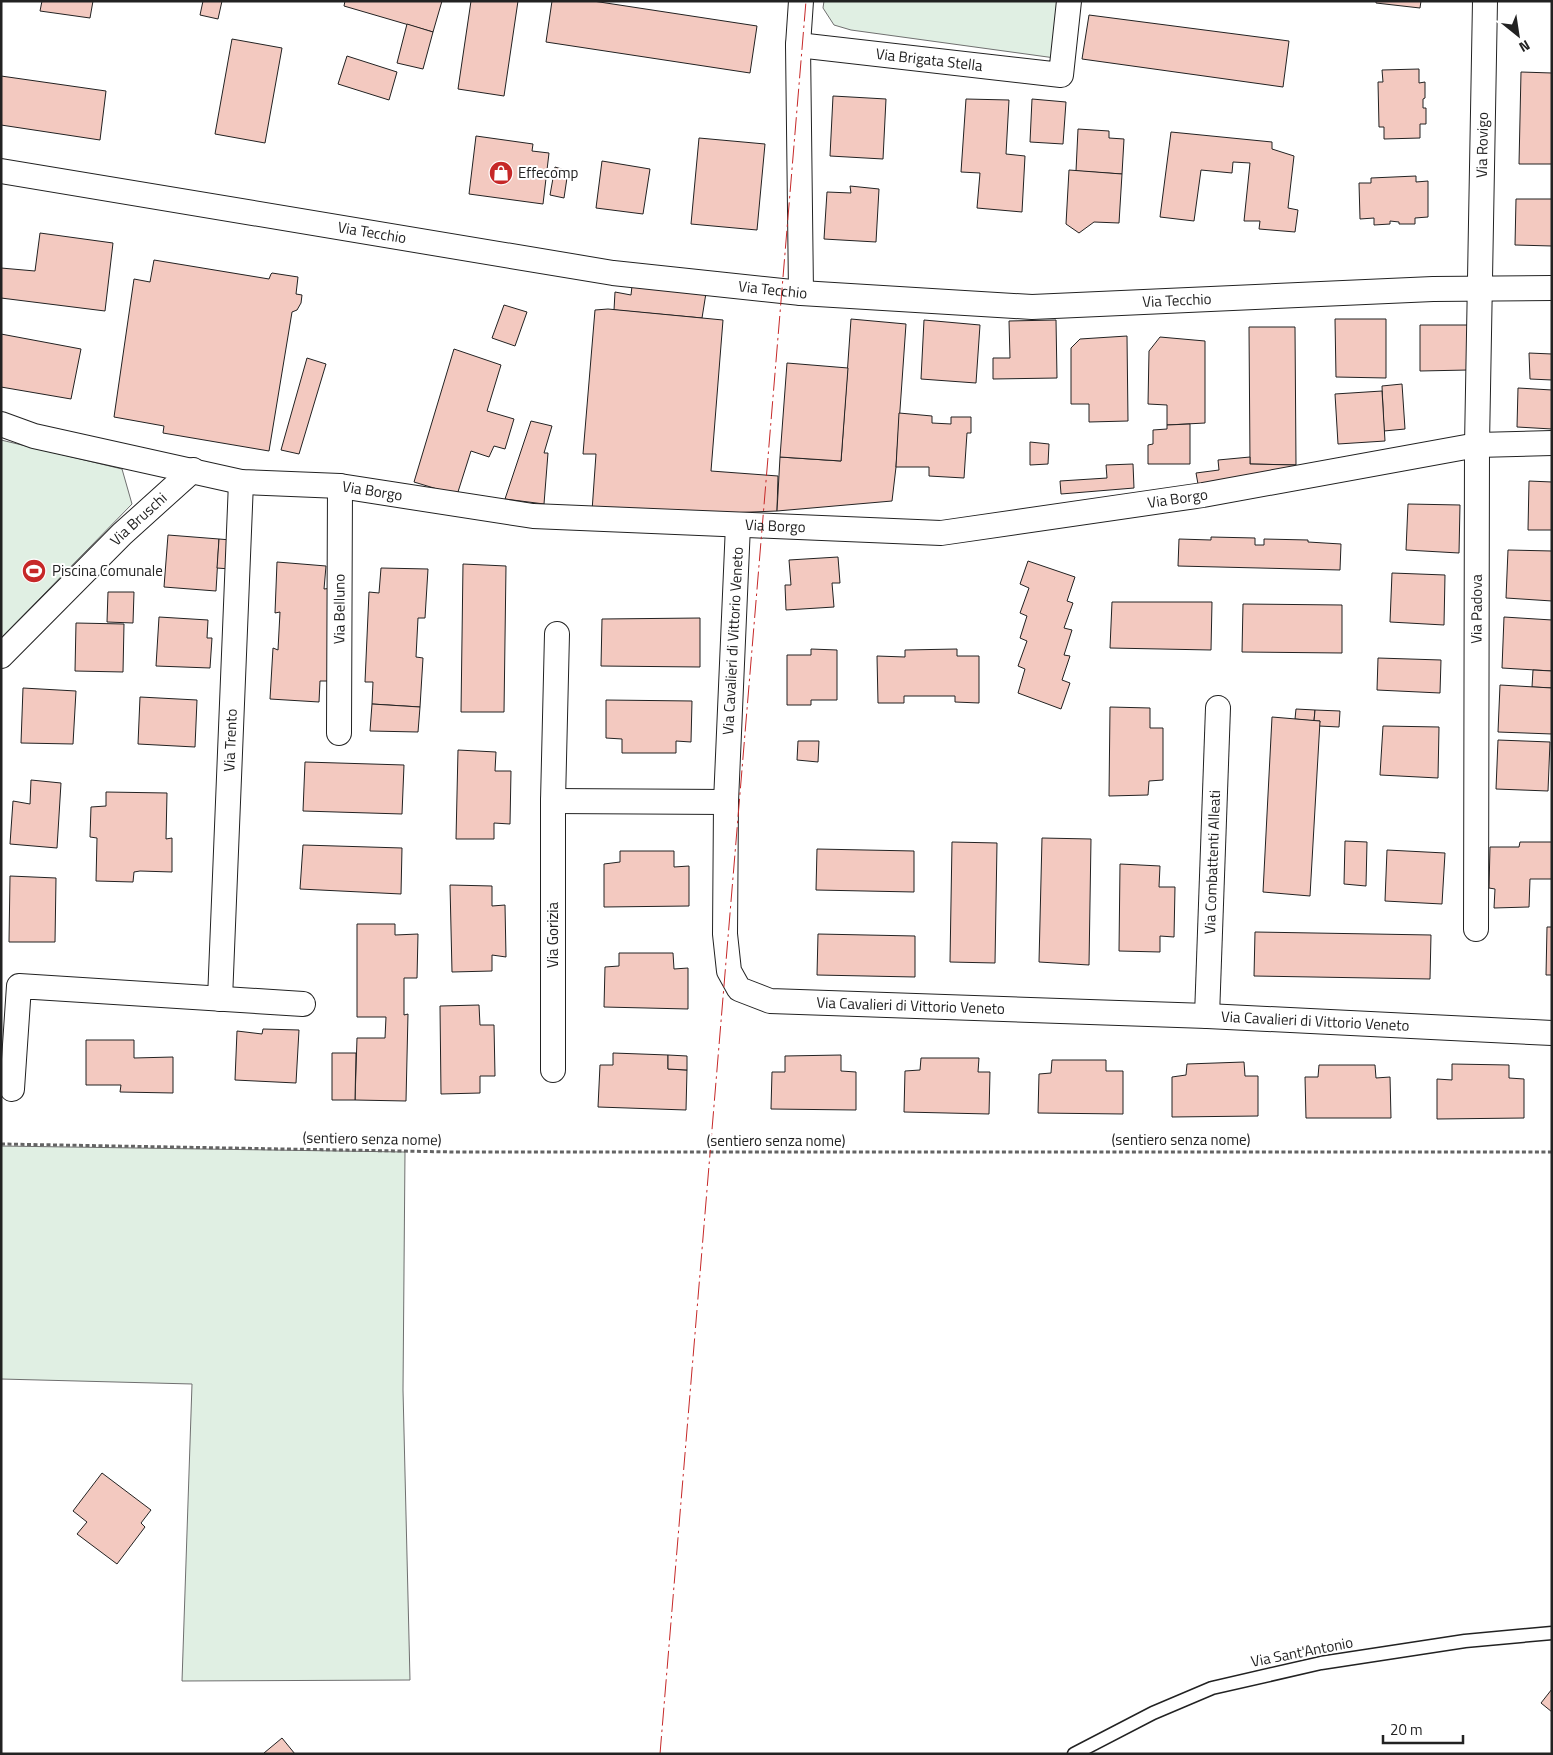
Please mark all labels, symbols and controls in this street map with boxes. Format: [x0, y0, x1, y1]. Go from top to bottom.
north arrow [1493, 10, 1543, 60]
text: N [1515, 35, 1534, 58]
street label: Via Brigata Stella [875, 42, 984, 77]
street label: Via Rovigo [1470, 112, 1494, 178]
shop icon: Effecomp [488, 160, 514, 186]
place label: Effecomp [518, 161, 579, 184]
street label: Via Tecchio [336, 215, 408, 249]
street label: Via Tecchio [737, 274, 808, 304]
street label: Via Tecchio [1142, 287, 1212, 313]
street label: Via Borgo [341, 475, 404, 507]
street label: Via Borgo [1146, 482, 1210, 514]
street label: Via Bruschi [104, 487, 172, 551]
street label: Via Borgo [744, 513, 806, 538]
street label: Via Cavalieri di Vittorio Veneto [716, 546, 749, 736]
sports icon: Piscina Comunale [21, 558, 47, 584]
place label: Piscina Comunale [52, 559, 163, 582]
street label: Via Belluno [327, 574, 351, 644]
street label: Via Padova [1465, 574, 1488, 644]
street label: Via Trento [217, 708, 243, 772]
street label: Via Combattenti Alleati [1198, 790, 1226, 935]
street label: Via Gorizia [541, 901, 564, 968]
street label: Via Cavalieri di Vittorio Veneto [816, 991, 1005, 1020]
street label: Via Cavalieri di Vittorio Veneto [1221, 1005, 1410, 1037]
street label: (sentiero senza nome) [302, 1126, 442, 1151]
street label: (sentiero senza nome) [1111, 1128, 1251, 1151]
street label: (sentiero senza nome) [706, 1129, 846, 1152]
street label: Via Sant'Antonio [1249, 1630, 1355, 1673]
scale bar [1383, 1712, 1463, 1744]
text: 20 m [1390, 1718, 1423, 1741]

